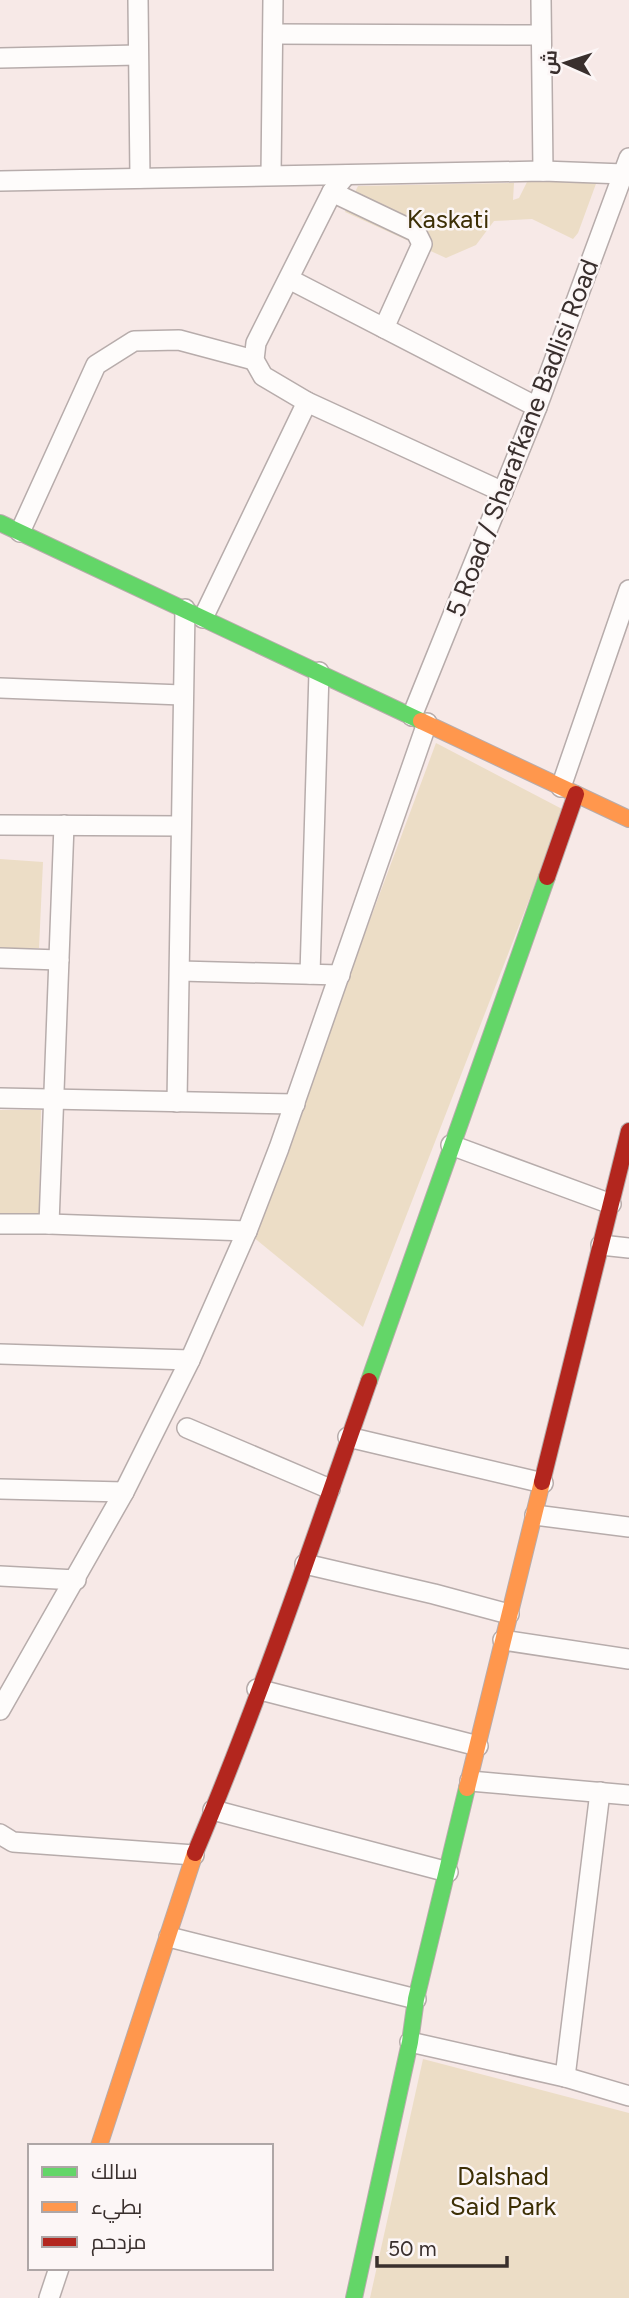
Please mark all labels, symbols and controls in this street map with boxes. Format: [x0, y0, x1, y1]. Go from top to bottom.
north arrow [531, 28, 601, 98]
text: ش [537, 49, 562, 75]
park label: Kaskati [407, 203, 489, 235]
street label: 5 Road / Sharafkane Badlisi Road [439, 254, 605, 622]
legend [28, 2144, 273, 2270]
text: سالك [91, 2159, 138, 2184]
park label: Dalshad Said Park [450, 2160, 557, 2222]
text: بطيء [91, 2194, 142, 2223]
scale bar [377, 2224, 506, 2268]
text: مزدحم [91, 2229, 146, 2256]
text: 50 m [388, 2236, 437, 2261]

